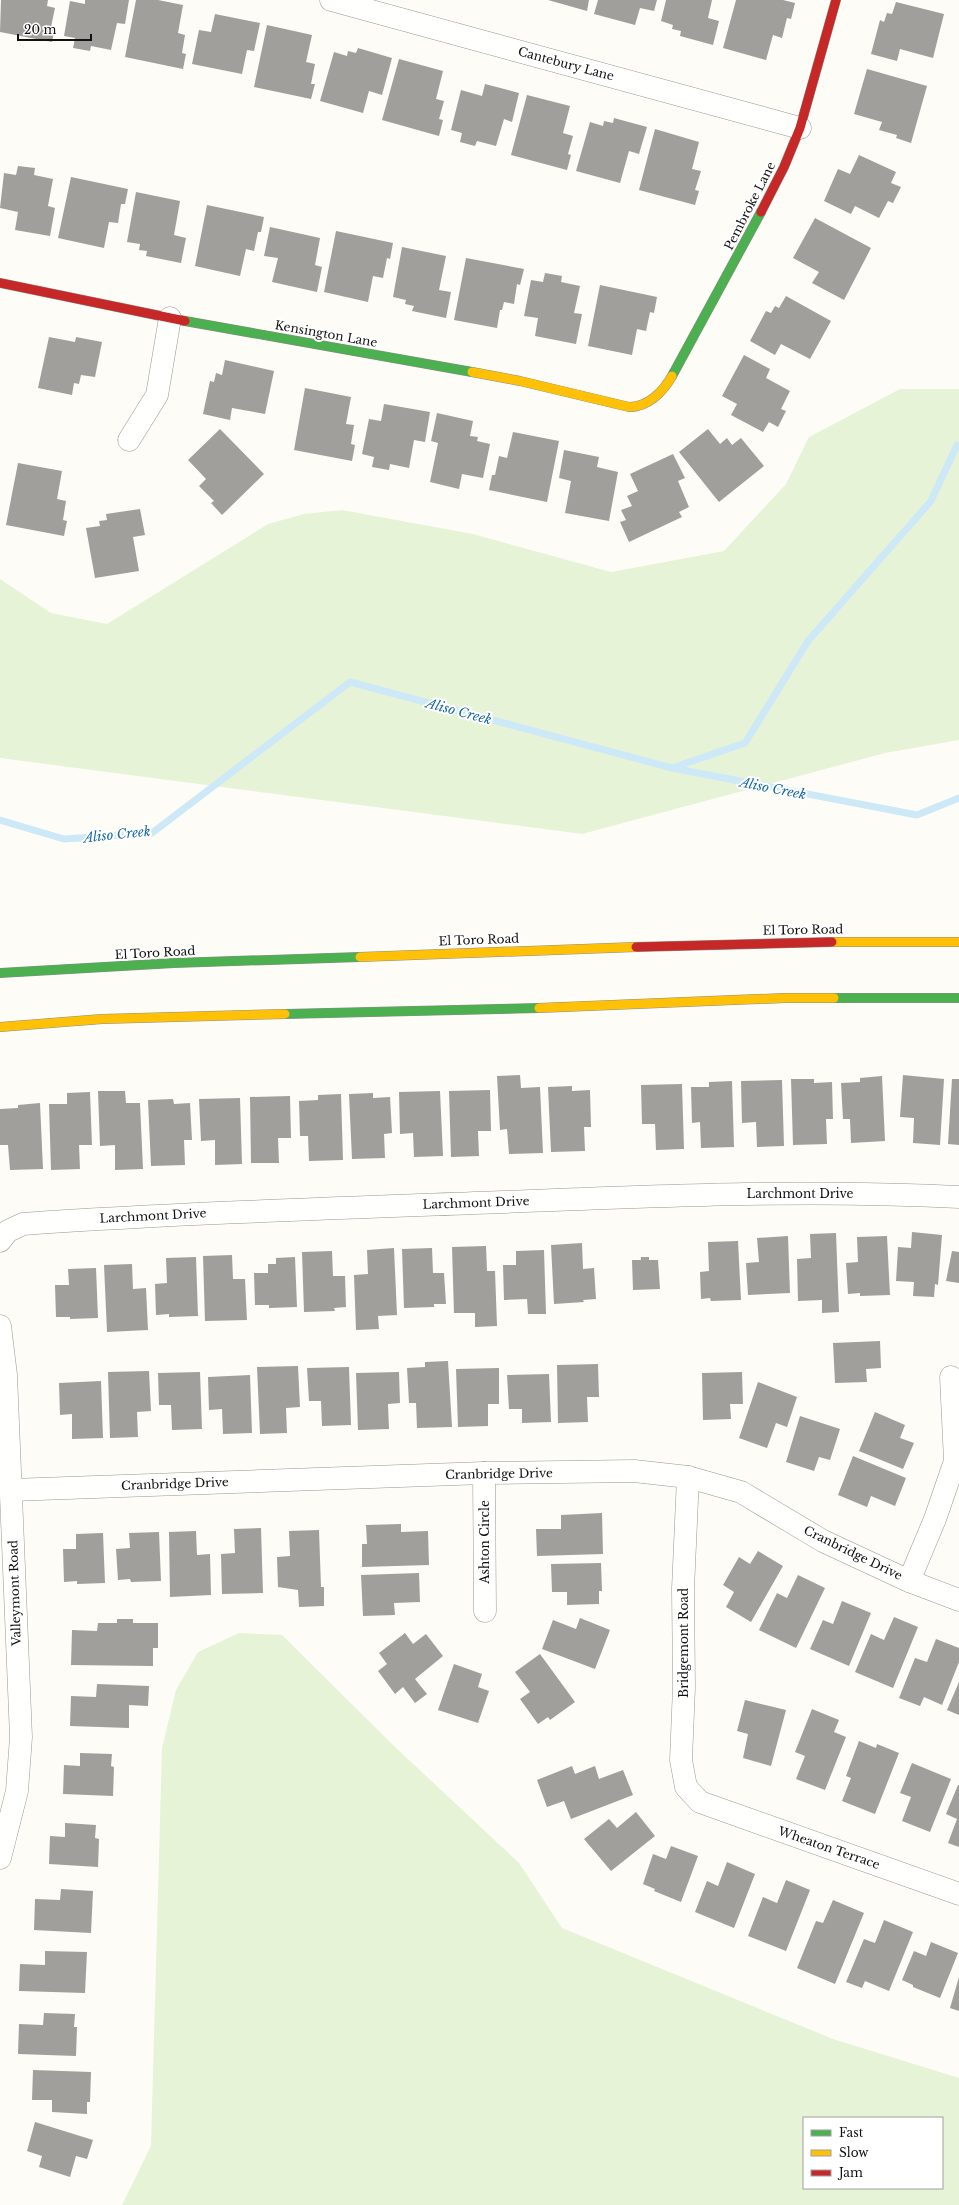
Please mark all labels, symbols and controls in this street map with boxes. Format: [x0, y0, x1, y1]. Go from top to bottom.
scale bar [18, 16, 91, 42]
text: 20 m [24, 22, 56, 37]
street label: Cantebury Lane [516, 43, 616, 84]
street label: Pembroke Lane [721, 159, 778, 252]
street label: Kensington Lane [274, 317, 379, 350]
water label: Aliso Creek [422, 694, 494, 728]
water label: Aliso Creek [736, 773, 808, 803]
water label: Aliso Creek [81, 823, 152, 847]
street label: El Toro Road [763, 921, 843, 938]
street label: El Toro Road [438, 931, 520, 948]
street label: El Toro Road [114, 943, 196, 962]
street label: Larchmont Drive [747, 1186, 854, 1201]
street label: Larchmont Drive [422, 1193, 530, 1212]
street label: Larchmont Drive [99, 1205, 207, 1226]
street label: Cranbridge Drive [445, 1465, 553, 1482]
street label: Cranbridge Drive [121, 1474, 229, 1493]
street label: Ashton Circle [477, 1500, 492, 1585]
street label: Cranbridge Drive [801, 1522, 905, 1583]
street label: Valleymont Road [5, 1540, 24, 1647]
street label: Bridgemont Road [676, 1588, 691, 1698]
street label: Wheaton Terrace [775, 1823, 882, 1872]
legend [803, 2117, 943, 2189]
text: Fast [839, 2125, 864, 2140]
text: Slow [839, 2145, 869, 2160]
text: Jam [837, 2165, 863, 2180]

